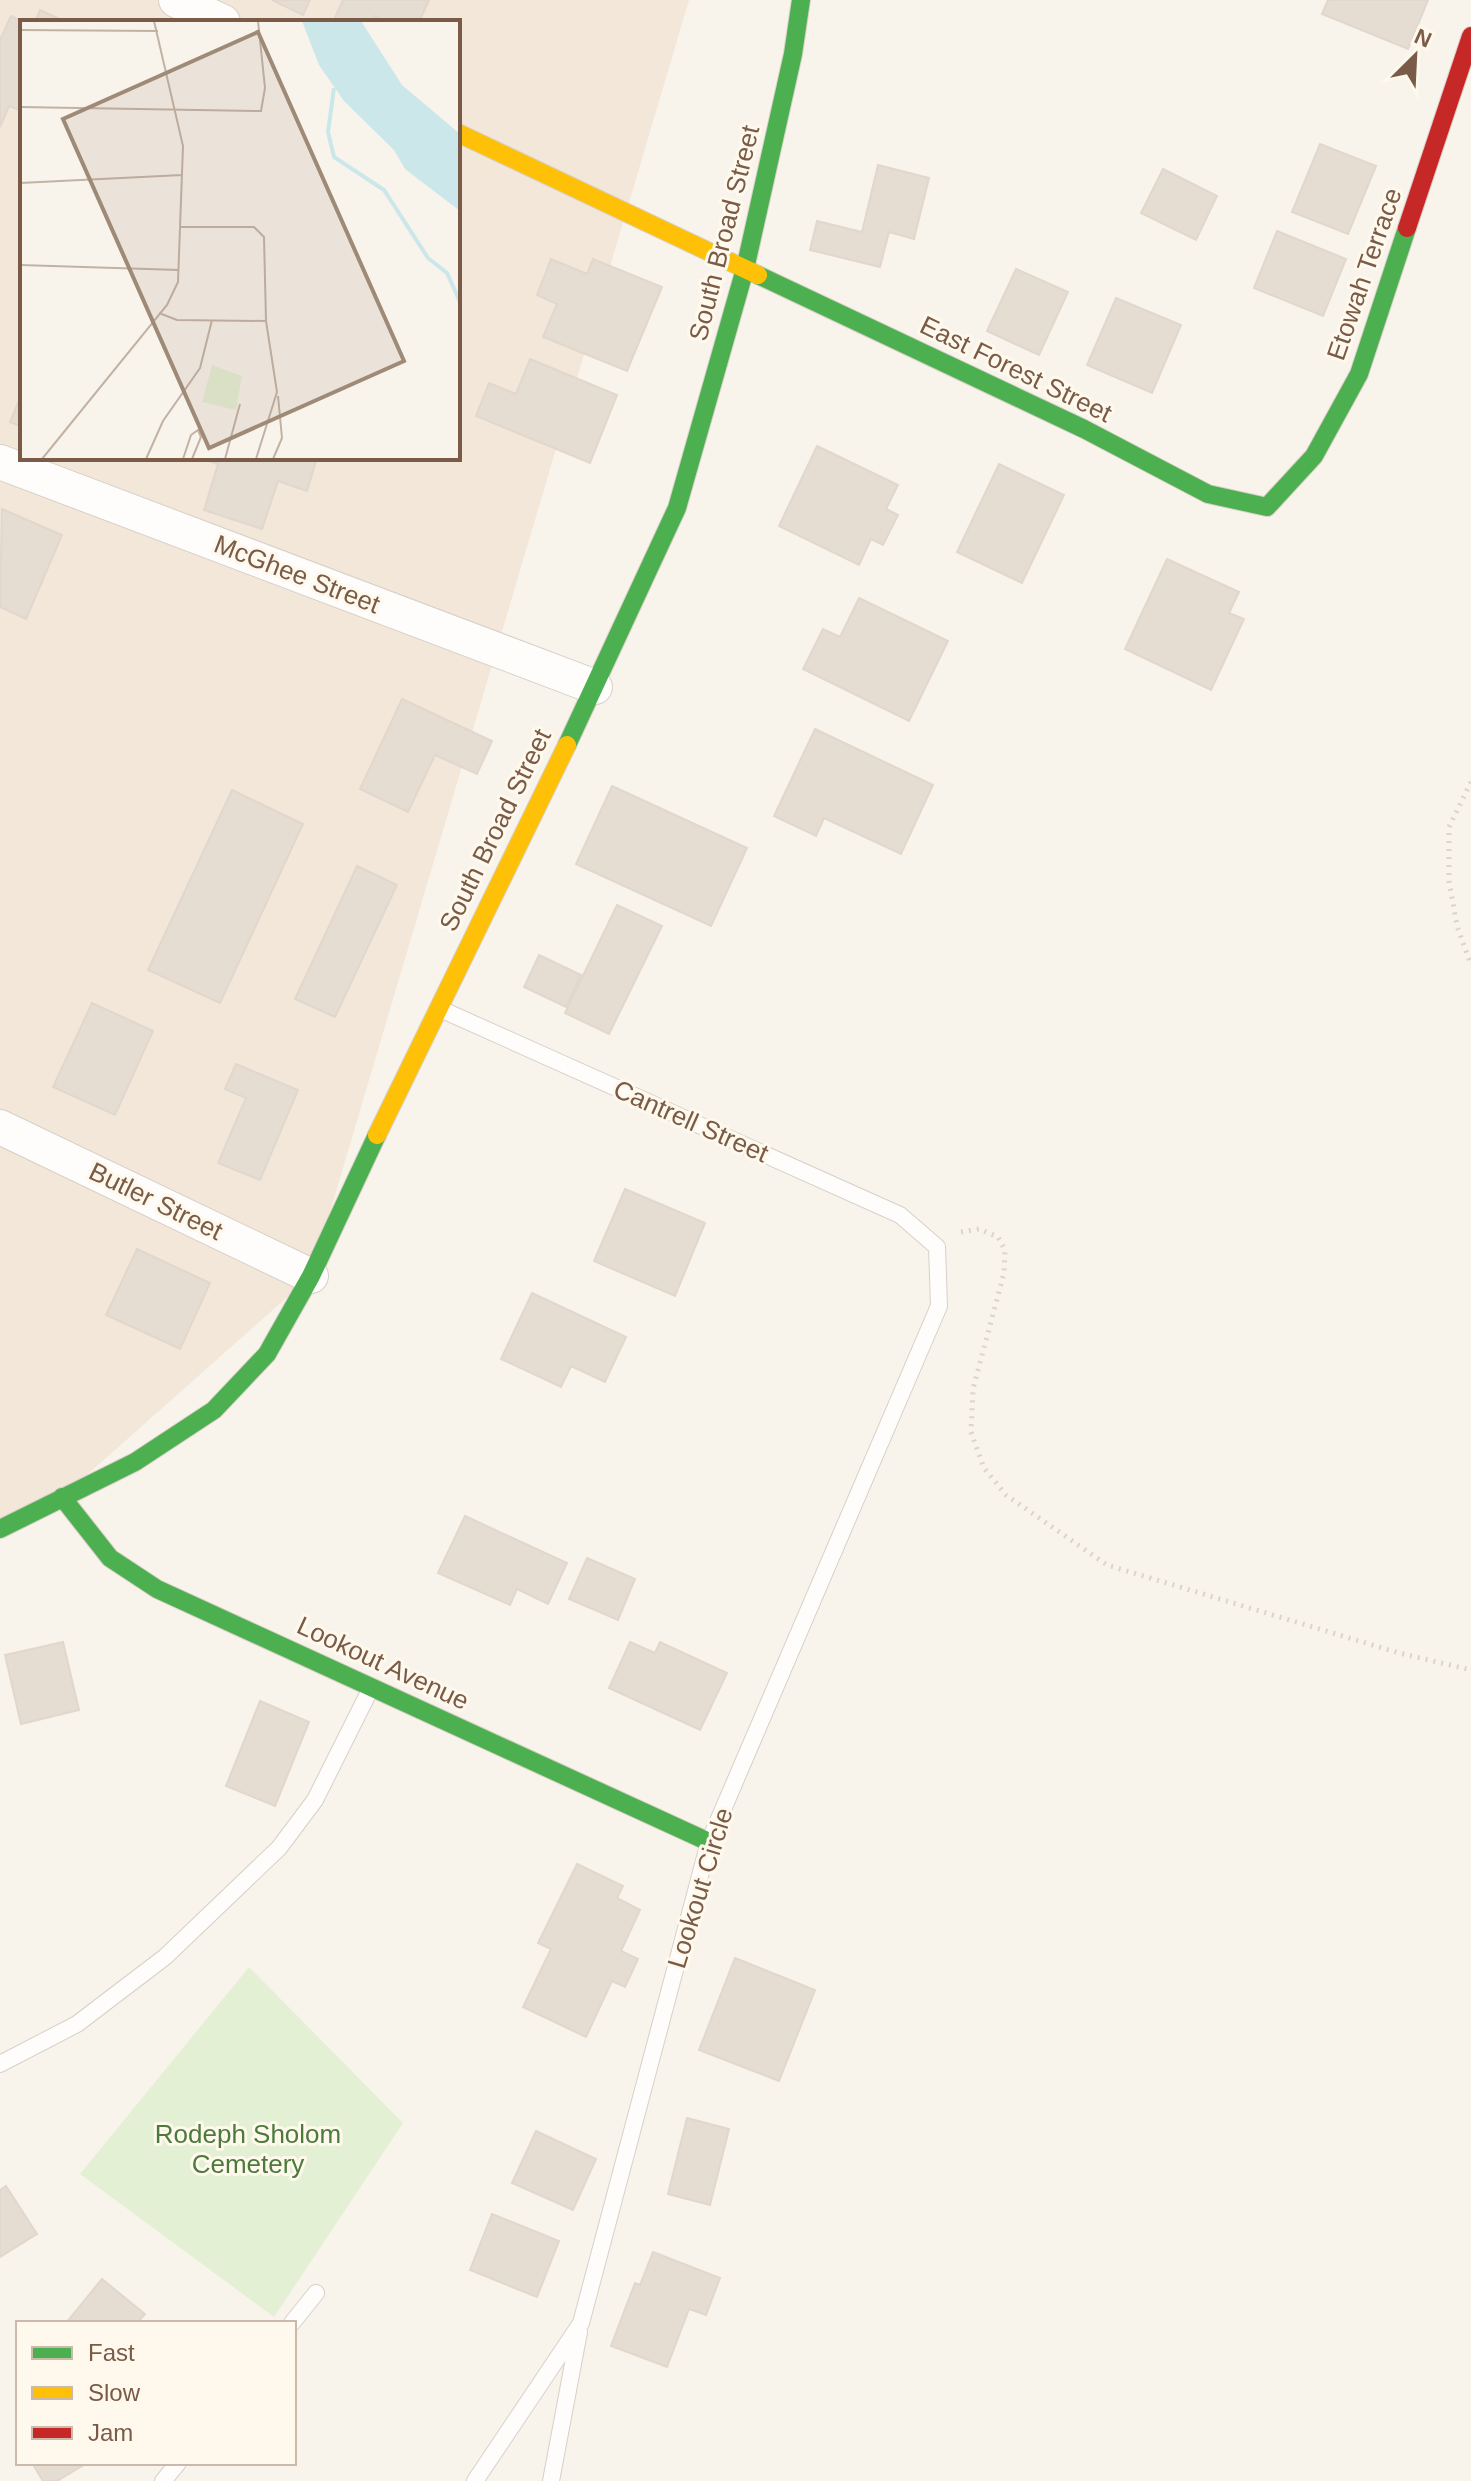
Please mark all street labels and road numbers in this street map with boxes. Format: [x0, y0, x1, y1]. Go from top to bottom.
street label: South Broad Street [683, 121, 765, 344]
street label: Etowah Terrace [1320, 184, 1408, 364]
street label: East Forest Street [915, 310, 1117, 429]
street label: McGhee Street [210, 529, 385, 620]
street label: South Broad Street [433, 723, 557, 936]
street label: Cantrell Street [609, 1073, 774, 1169]
street label: Butler Street [84, 1156, 228, 1246]
street label: Lookout Avenue [292, 1610, 474, 1716]
street label: Lookout Circle [661, 1804, 739, 1972]

